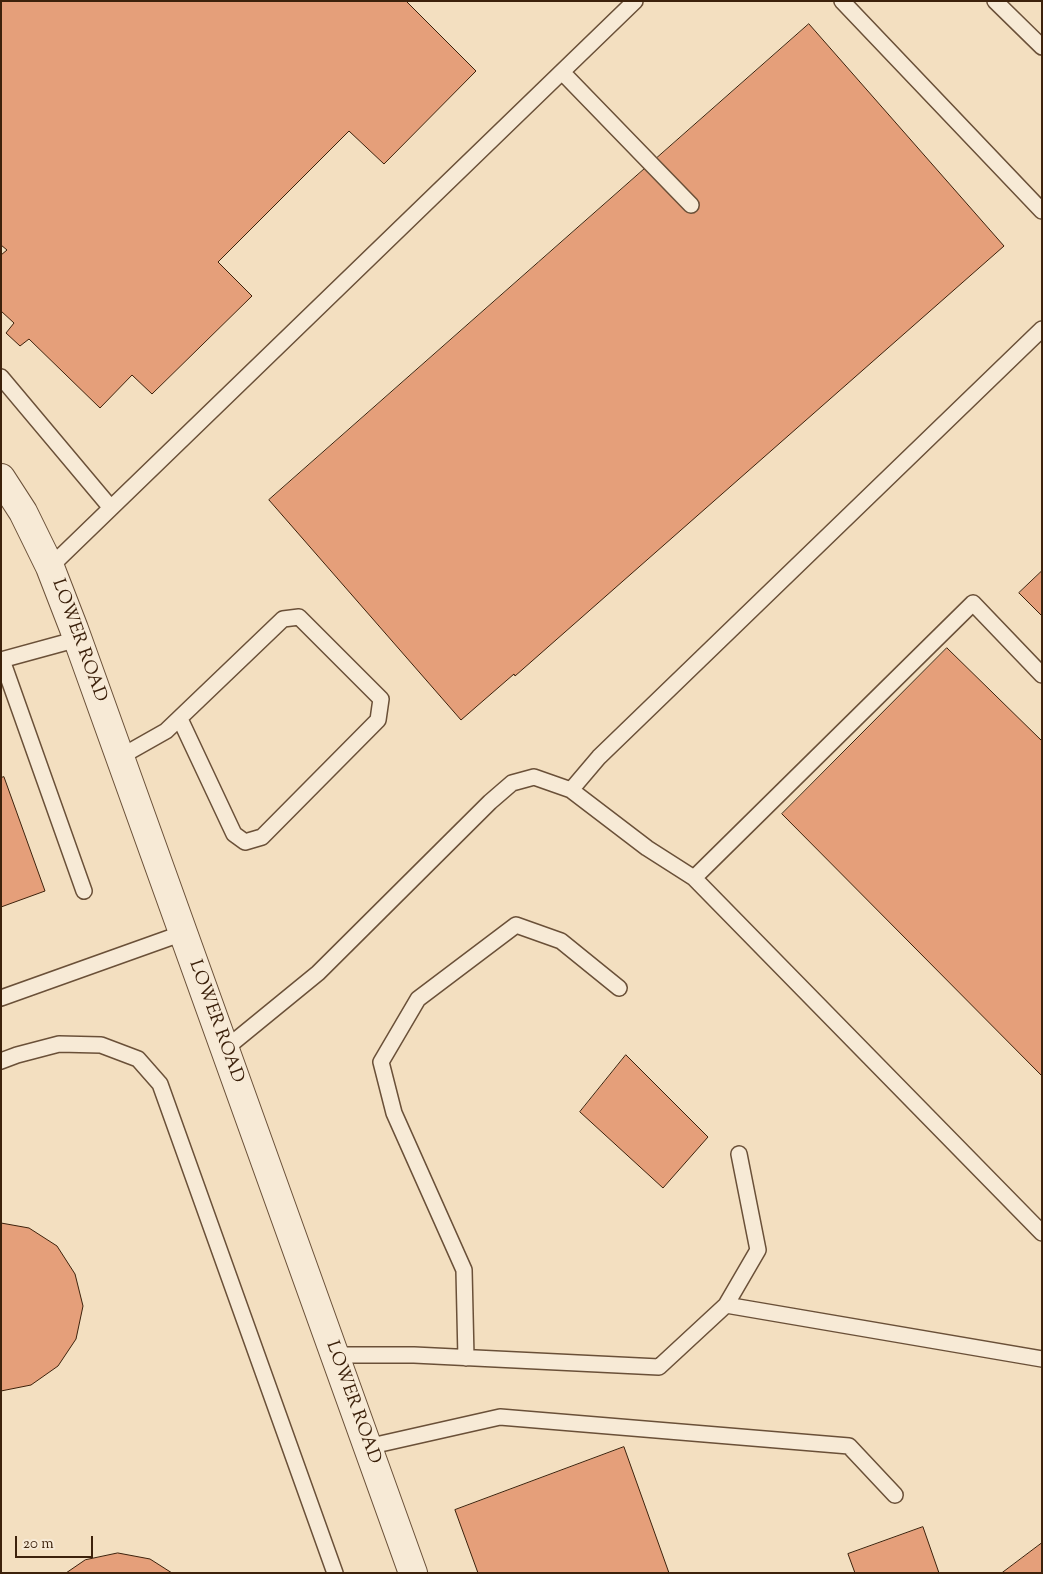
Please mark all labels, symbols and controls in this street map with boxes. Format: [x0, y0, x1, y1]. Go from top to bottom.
street label: LOWER ROAD [46, 577, 110, 705]
street label: LOWER ROAD [183, 958, 247, 1086]
street label: LOWER ROAD [320, 1339, 384, 1467]
scale bar [18, 1526, 95, 1558]
text: 20 m [23, 1534, 54, 1555]

